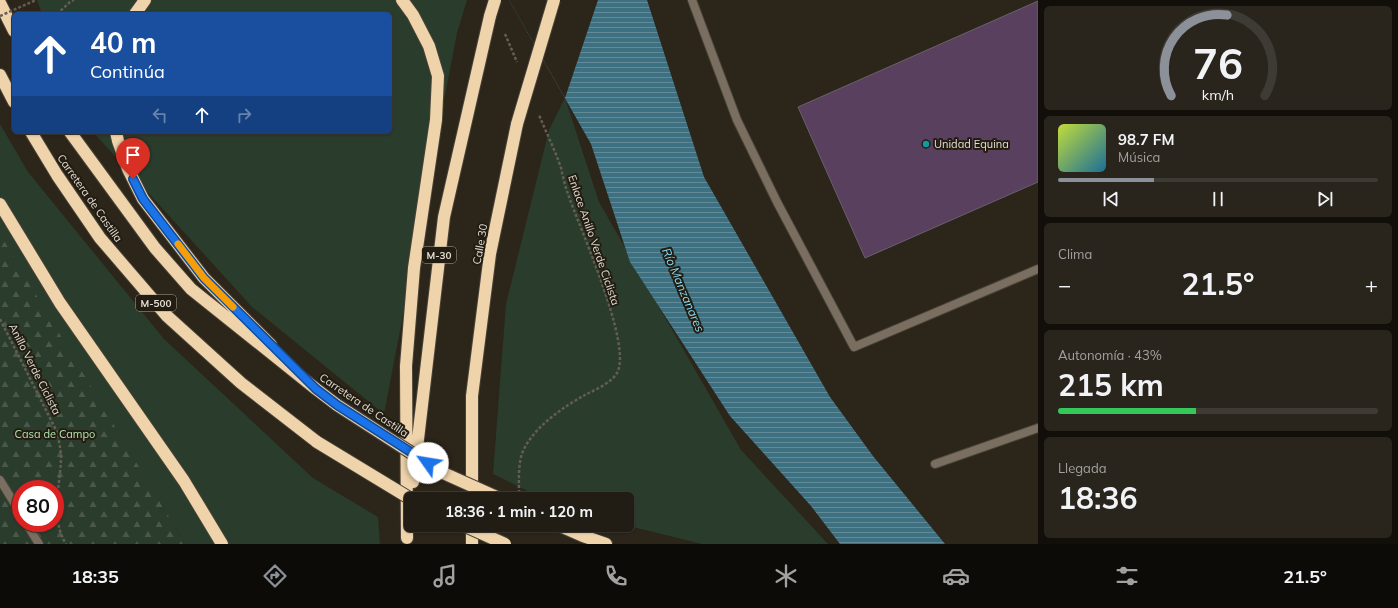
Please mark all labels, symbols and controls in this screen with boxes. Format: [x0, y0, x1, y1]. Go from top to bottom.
text: 40 m [90, 25, 156, 60]
icon: ahead [24, 28, 76, 80]
text: 76 [1193, 37, 1243, 89]
text: Continúa [90, 60, 165, 83]
text: km/h [1202, 86, 1234, 104]
icon: left [149, 104, 171, 126]
icon: ahead [191, 104, 213, 126]
icon: right [233, 104, 255, 126]
text: 98.7 FM [1118, 130, 1174, 149]
place label: Unidad Equina [934, 137, 1009, 151]
pin [116, 138, 150, 179]
marker: Unidad Equina [921, 139, 931, 149]
icon: arrive [122, 144, 144, 166]
text: Música [1118, 149, 1160, 165]
street label: Carretera de Castilla [54, 151, 126, 245]
street label: Enlace Anillo Verde Ciclista [565, 173, 623, 307]
icon: previous [1100, 188, 1122, 210]
icon: pause [1207, 188, 1229, 210]
icon: next [1314, 188, 1336, 210]
street label: Calle 30 [470, 222, 491, 266]
water label: Río Manzanares [659, 245, 708, 334]
text: Clima [1058, 246, 1092, 262]
road number: M-30 [422, 247, 456, 263]
text: 21.5° [1182, 265, 1254, 303]
text: − [1058, 271, 1071, 299]
text: + [1365, 271, 1378, 299]
road number: M-500 [136, 295, 176, 311]
street label: Anillo Verde Ciclista [6, 321, 64, 417]
text: Autonomía · 43% [1058, 347, 1162, 363]
text: 215 km [1058, 366, 1164, 404]
street label: Carretera de Castilla [317, 370, 411, 440]
park label: Casa de Campo [15, 427, 95, 441]
position arrow [407, 442, 449, 484]
text: Llegada [1058, 460, 1107, 476]
text: 18:36 [1058, 479, 1137, 517]
speed limit sign: 80 [12, 480, 64, 532]
text: 18:36 · 1 min · 120 m [445, 502, 593, 521]
icon: directions [261, 562, 289, 590]
icon: music [431, 562, 459, 590]
icon: phone [602, 562, 630, 590]
icon: climate [772, 562, 800, 590]
icon: car [942, 562, 970, 590]
icon: filters [1113, 562, 1141, 590]
text: 18:35 [71, 565, 119, 588]
text: 21.5° [1283, 565, 1327, 588]

